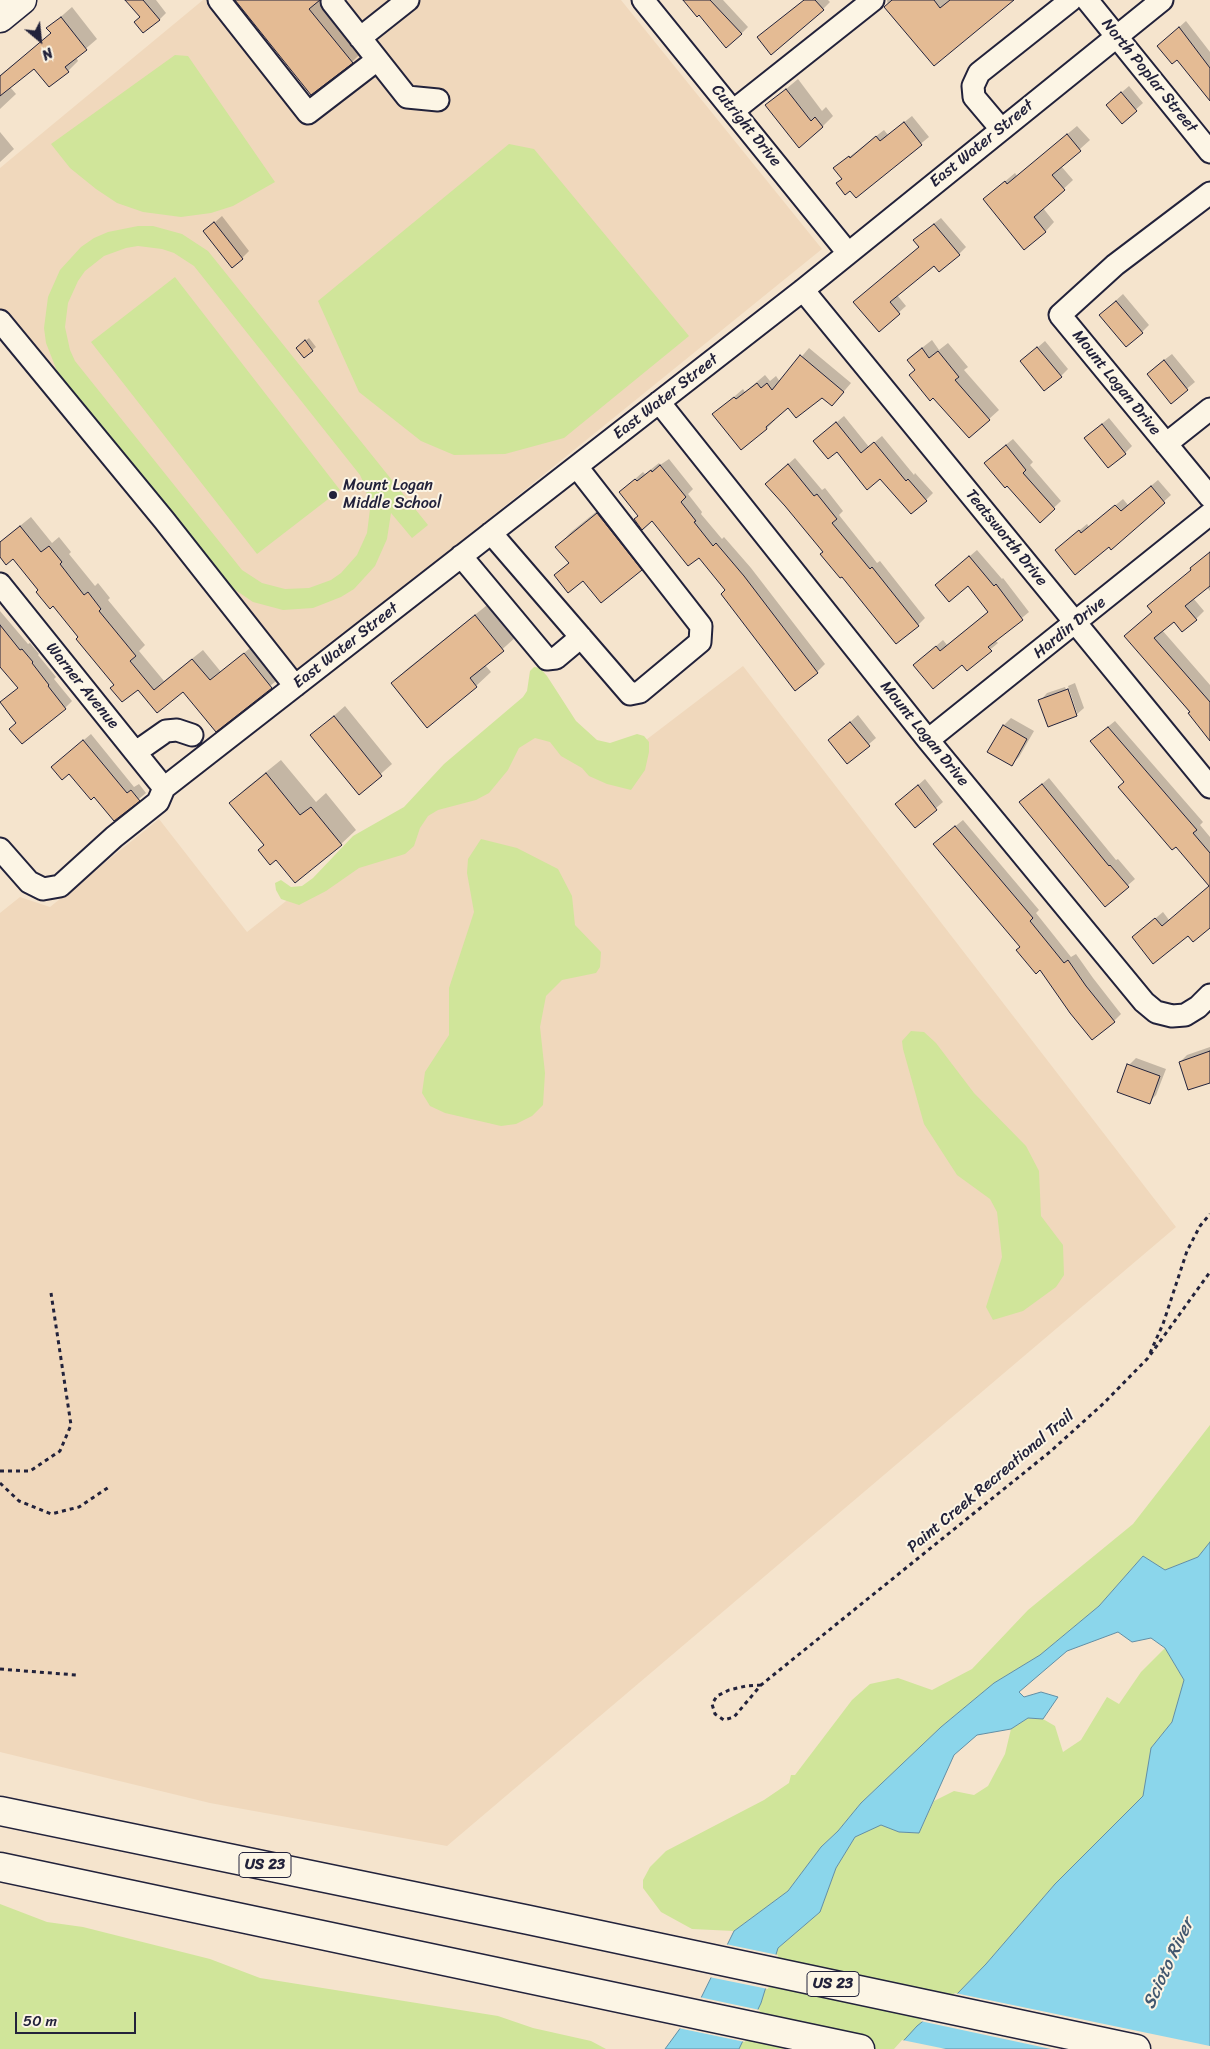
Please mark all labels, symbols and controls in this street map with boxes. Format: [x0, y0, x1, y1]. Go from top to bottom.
north arrow [15, 15, 65, 65]
street label: North Poplar Street [1097, 15, 1201, 137]
text: N [37, 40, 57, 67]
street label: Cutright Drive [707, 81, 785, 171]
street label: East Water Street [926, 96, 1038, 192]
street label: Mount Logan Drive [1068, 326, 1164, 440]
street label: East Water Street [610, 350, 722, 444]
place label: Mount Logan Middle School [343, 476, 442, 514]
street label: Teatsworth Drive [961, 486, 1051, 590]
marker: Mount Logan Middle School [327, 489, 339, 501]
street label: Hardin Drive [1030, 593, 1110, 663]
street label: East Water Street [290, 599, 402, 693]
street label: Warner Avenue [41, 639, 123, 733]
street label: Mount Logan Drive [876, 677, 972, 791]
street label: Paint Creek Recreational Trail [904, 1407, 1078, 1557]
road number: US 23 [239, 1852, 291, 1878]
water label: Scioto River [1139, 1916, 1199, 2012]
road number: US 23 [807, 1972, 859, 1996]
scale bar [18, 2002, 139, 2034]
text: 50 m [23, 2008, 57, 2034]

